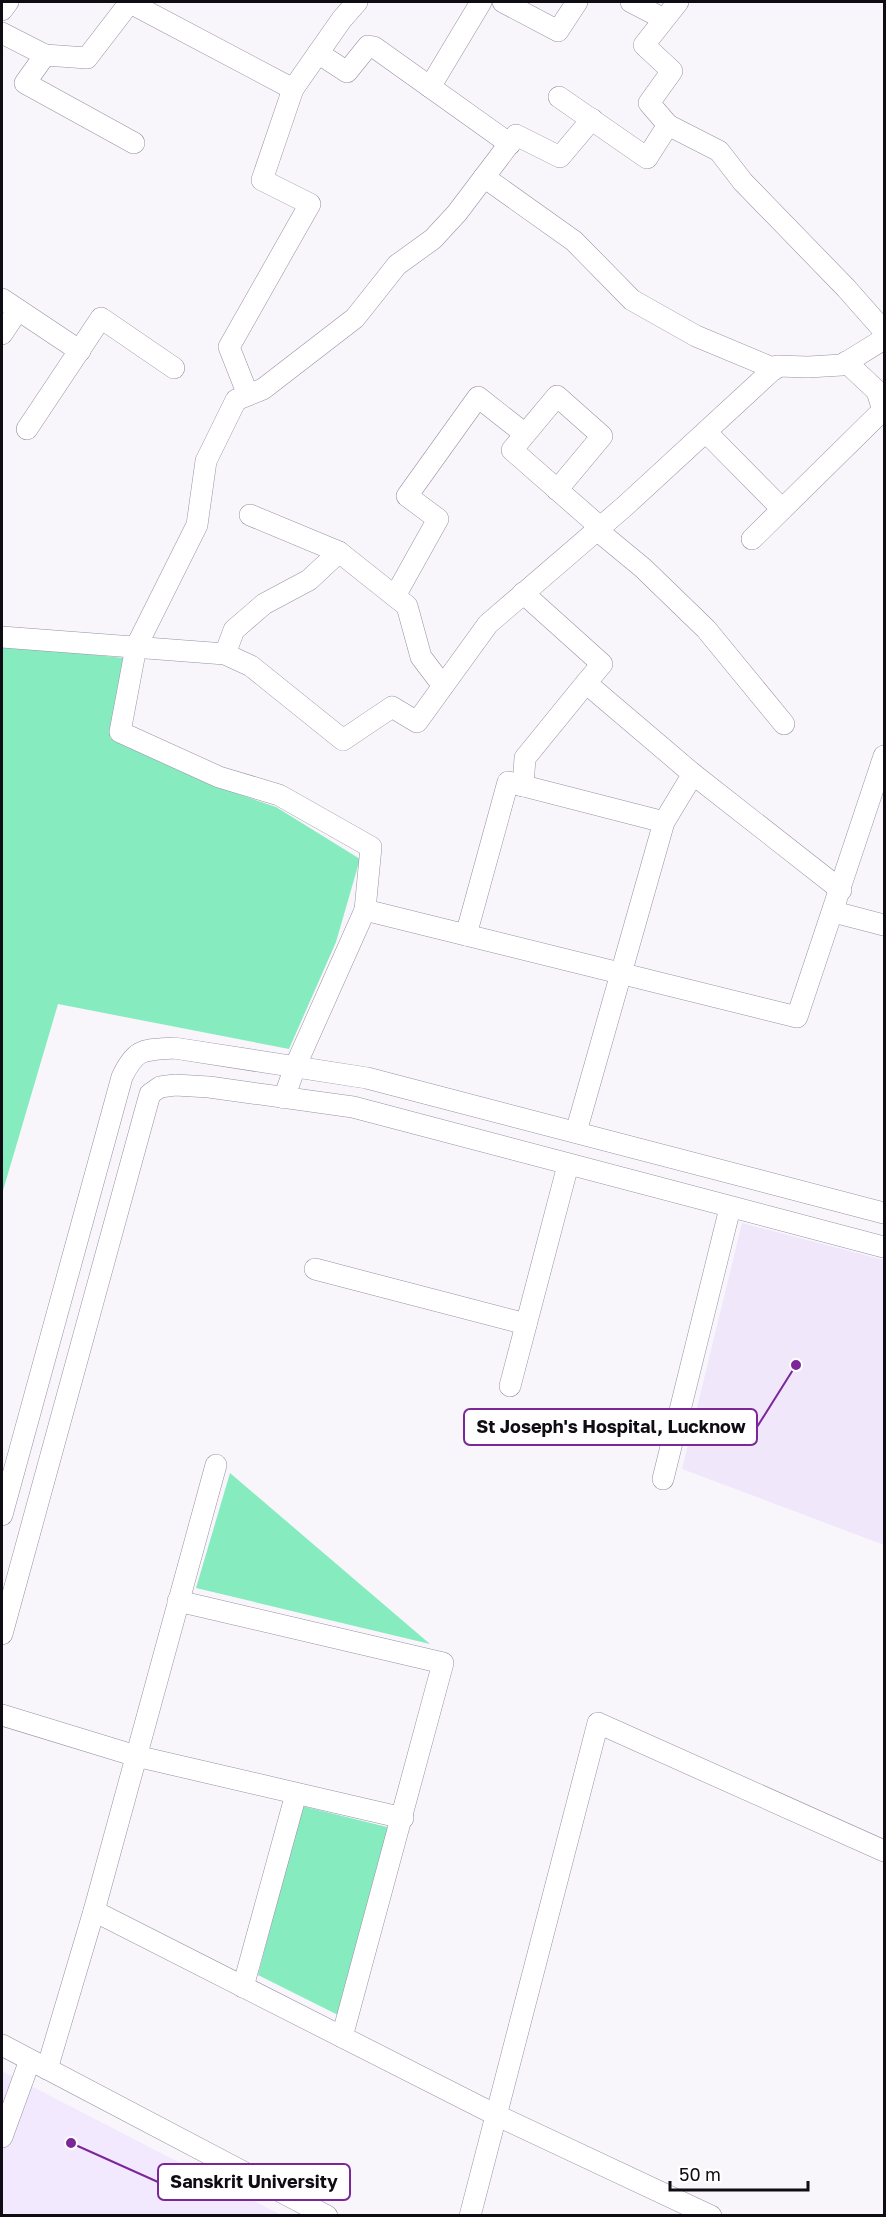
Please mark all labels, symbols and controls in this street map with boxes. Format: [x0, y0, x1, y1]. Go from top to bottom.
callout: St Joseph's Hospital, Lucknow [464, 1409, 757, 1445]
text: St Joseph's Hospital, Lucknow [476, 1415, 746, 1437]
scale bar [670, 2154, 808, 2192]
text: 50 m [679, 2163, 721, 2185]
callout: Sanskrit University [158, 2164, 350, 2200]
text: Sanskrit University [170, 2170, 338, 2192]

